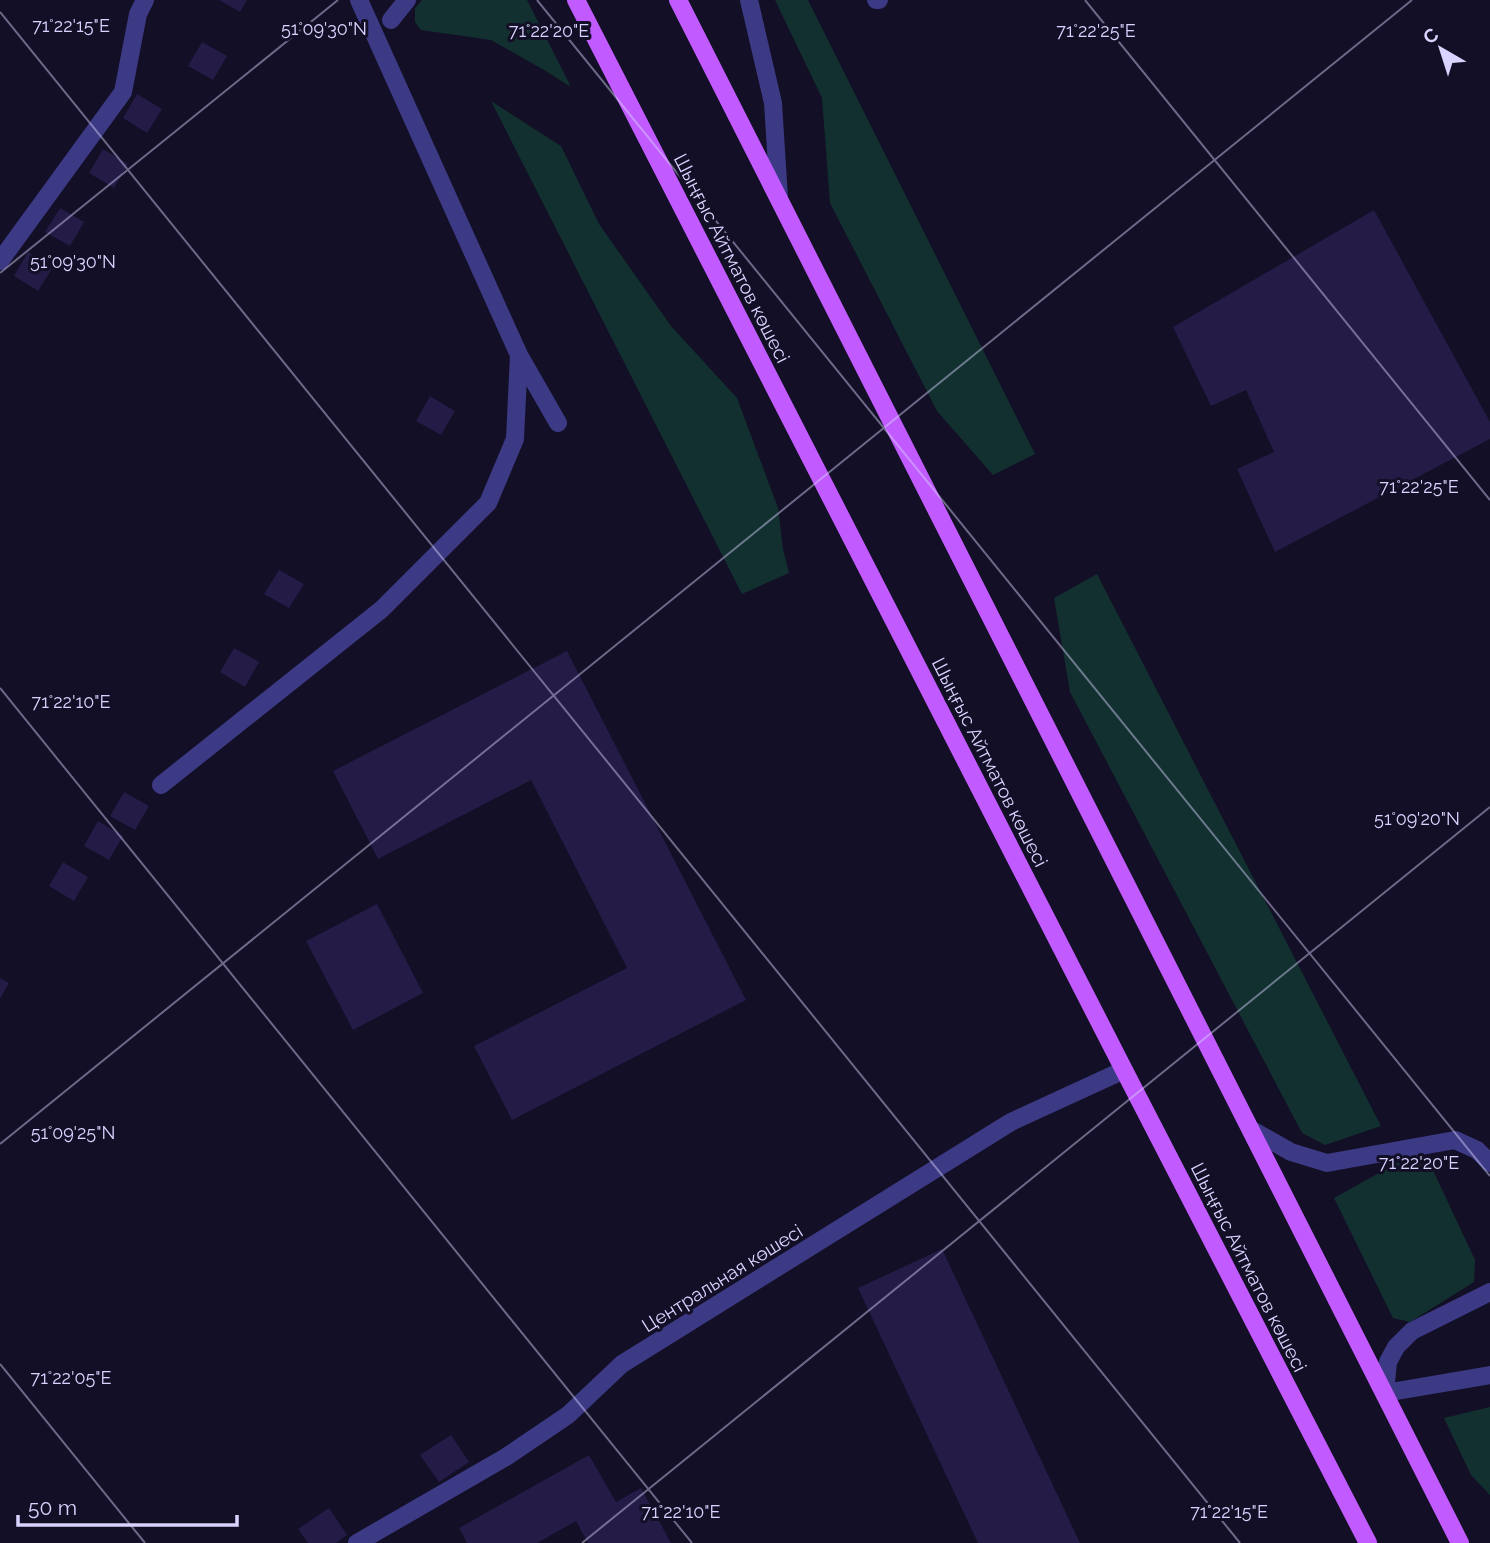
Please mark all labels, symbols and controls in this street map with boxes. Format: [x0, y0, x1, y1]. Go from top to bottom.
north arrow [1406, 14, 1476, 84]
text: 71°22'15"E [32, 15, 110, 36]
text: 51°09'30"N [281, 18, 367, 39]
text: 71°22'20"E [509, 20, 589, 41]
text: 71°22'25"E [1056, 20, 1136, 41]
text: С [1418, 23, 1442, 48]
street label: Шыңғыс Айтматов көшесі [670, 150, 794, 366]
text: 51°09'30"N [30, 251, 116, 272]
text: 71°22'25"E [1379, 476, 1459, 497]
street label: Шыңғыс Айтматов көшесі [928, 654, 1052, 870]
text: 71°22'10"E [32, 691, 110, 712]
text: 51°09'20"N [1374, 808, 1460, 829]
text: 51°09'25"N [31, 1122, 115, 1143]
text: 71°22'20"E [1379, 1152, 1459, 1173]
street label: Шыңғыс Айтматов көшесі [1187, 1159, 1311, 1375]
street label: Центральная көшесі [638, 1220, 806, 1336]
text: 71°22'05"E [31, 1367, 111, 1388]
scale bar [18, 1484, 236, 1528]
text: 50 m [28, 1495, 77, 1520]
text: 71°22'10"E [642, 1501, 720, 1522]
text: 71°22'15"E [1190, 1501, 1268, 1522]

